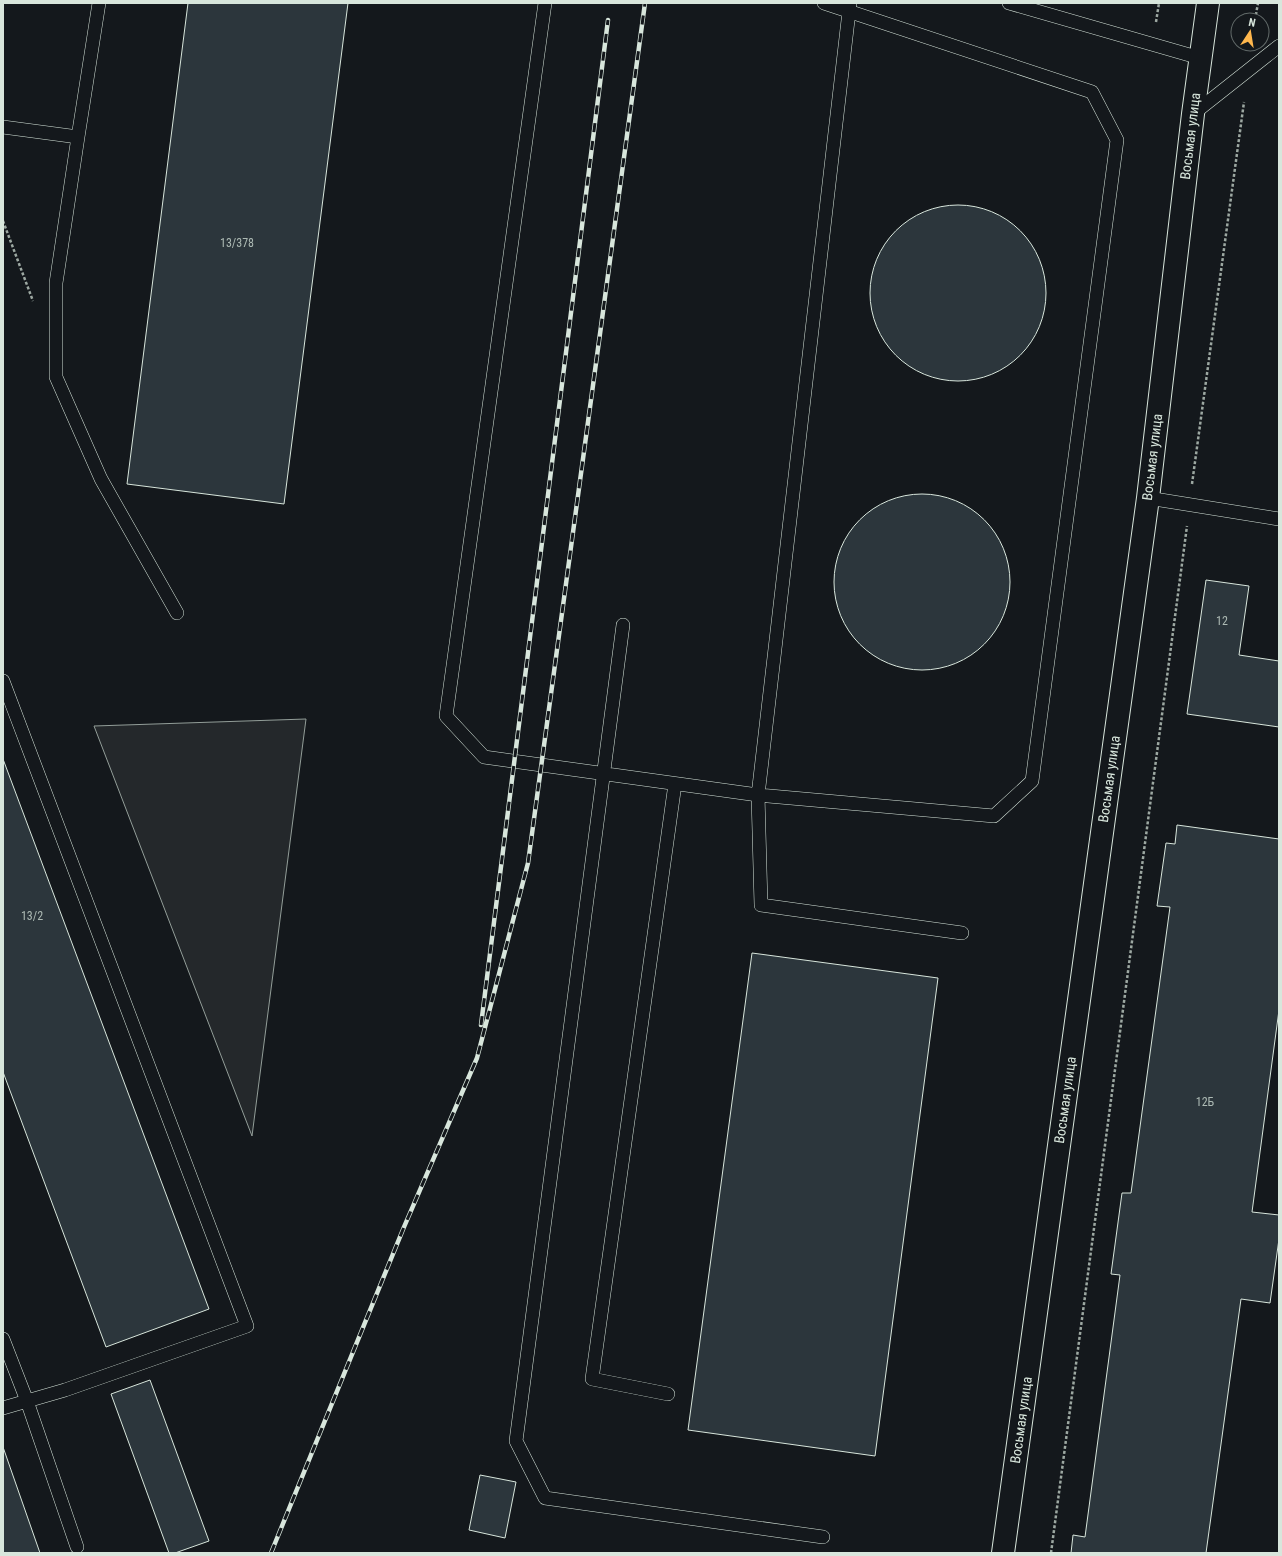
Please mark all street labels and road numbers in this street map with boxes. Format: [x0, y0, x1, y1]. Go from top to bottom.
street label: Восьмая улица [1177, 92, 1203, 180]
street label: Восьмая улица [1139, 413, 1165, 501]
street label: Восьмая улица [1095, 735, 1123, 823]
street label: Восьмая улица [1051, 1056, 1079, 1144]
street label: Восьмая улица [1007, 1376, 1035, 1464]

